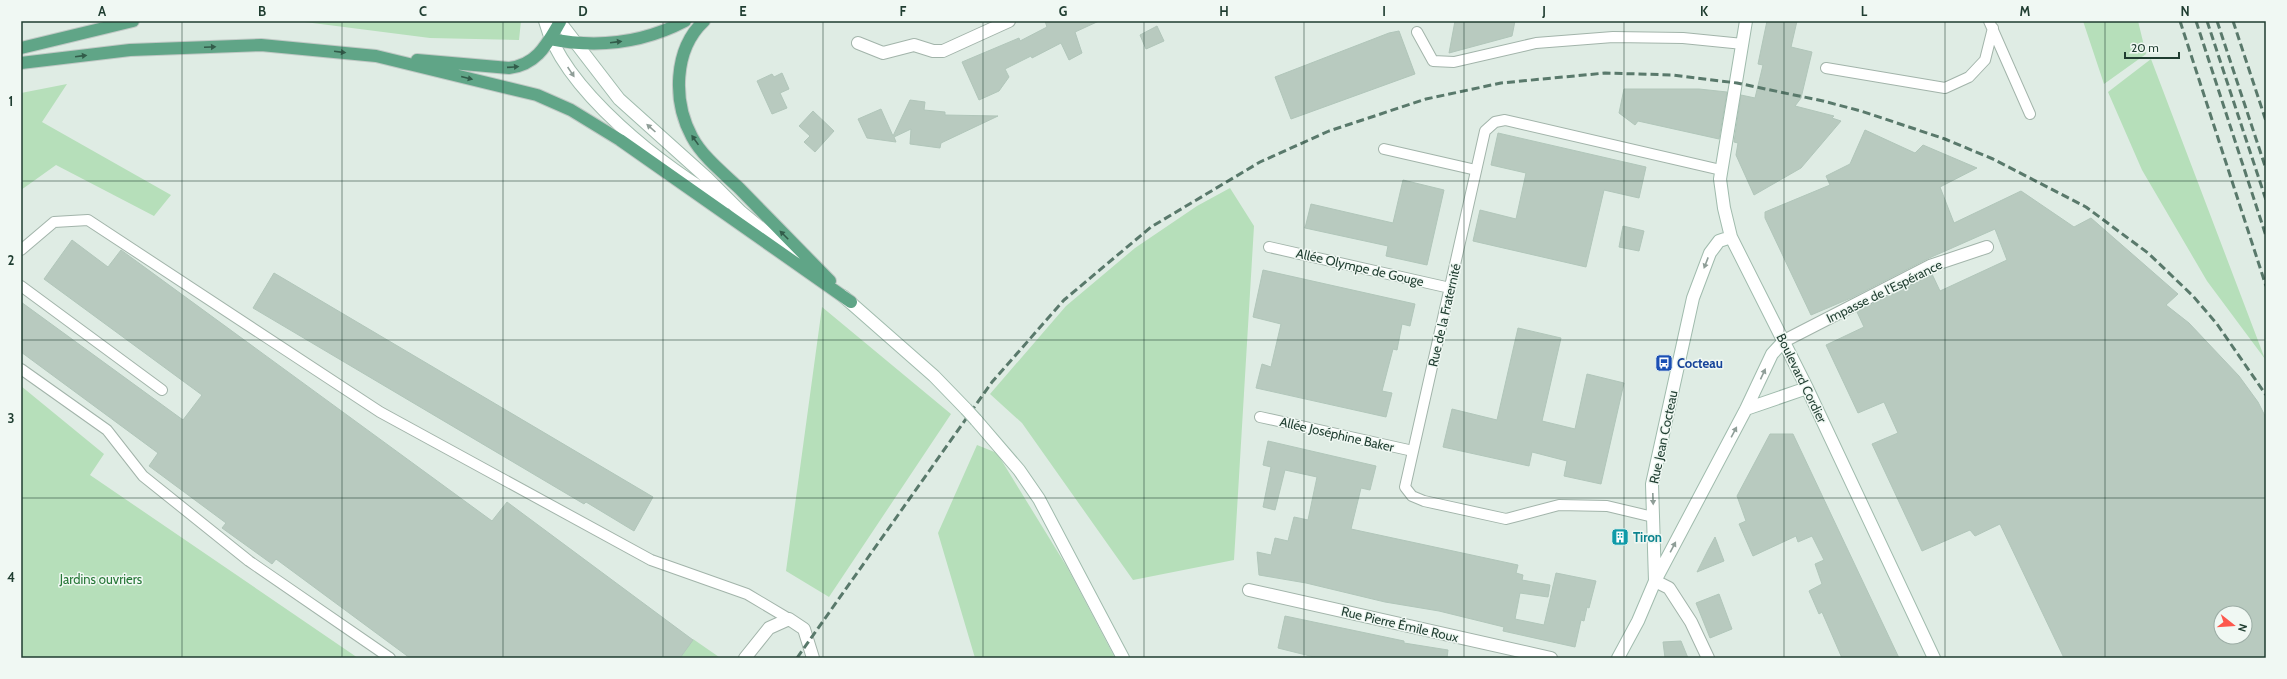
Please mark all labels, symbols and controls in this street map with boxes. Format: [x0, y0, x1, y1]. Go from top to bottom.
text: A [98, 3, 107, 19]
text: B [258, 3, 266, 19]
text: C [419, 3, 427, 19]
text: D [578, 3, 588, 19]
text: E [739, 3, 747, 19]
text: F [900, 3, 907, 19]
text: G [1059, 3, 1068, 19]
text: H [1219, 3, 1229, 19]
text: I [1382, 3, 1386, 19]
text: J [1541, 3, 1546, 19]
text: K [1700, 3, 1709, 19]
text: L [1861, 3, 1868, 19]
text: M [2020, 3, 2031, 19]
text: N [2180, 3, 2190, 19]
scale bar [2125, 34, 2179, 60]
one-way arrow [610, 39, 622, 45]
text: 20 m [2131, 40, 2159, 55]
one-way arrow [204, 44, 217, 50]
one-way arrow [334, 48, 346, 55]
one-way arrow [75, 53, 87, 59]
one-way arrow [507, 64, 519, 71]
one-way arrow [568, 66, 575, 78]
one-way arrow [461, 75, 473, 81]
text: 1 [9, 93, 13, 109]
one-way arrow [646, 123, 656, 133]
one-way arrow [691, 135, 699, 145]
one-way arrow [779, 230, 789, 240]
street label: Allée Olympe de Gouge [1295, 245, 1426, 290]
text: 2 [8, 252, 15, 268]
street label: Impasse de l'Espérance [1823, 256, 1945, 326]
one-way arrow [1702, 258, 1708, 270]
street label: Rue de la Fraternité [1424, 261, 1464, 368]
street label: Boulevard Cordier [1773, 331, 1831, 426]
bus stop icon: Cocteau [1654, 353, 1674, 373]
place label: Cocteau [1677, 355, 1723, 371]
one-way arrow [1760, 368, 1766, 379]
street label: Rue Jean Cocteau [1645, 389, 1681, 485]
text: 3 [7, 410, 15, 426]
street label: Allée Joséphine Baker [1278, 413, 1397, 455]
one-way arrow [1731, 426, 1737, 438]
one-way arrow [1649, 493, 1656, 505]
building icon: Tiron [1610, 527, 1630, 547]
place label: Tiron [1633, 529, 1662, 545]
one-way arrow [1670, 541, 1676, 553]
text: 4 [7, 569, 15, 585]
park label: Jardins ouvriers [59, 571, 143, 587]
street label: Rue Pierre Émile Roux [1340, 602, 1461, 645]
north arrow [2213, 605, 2253, 645]
text: N [2235, 622, 2250, 634]

